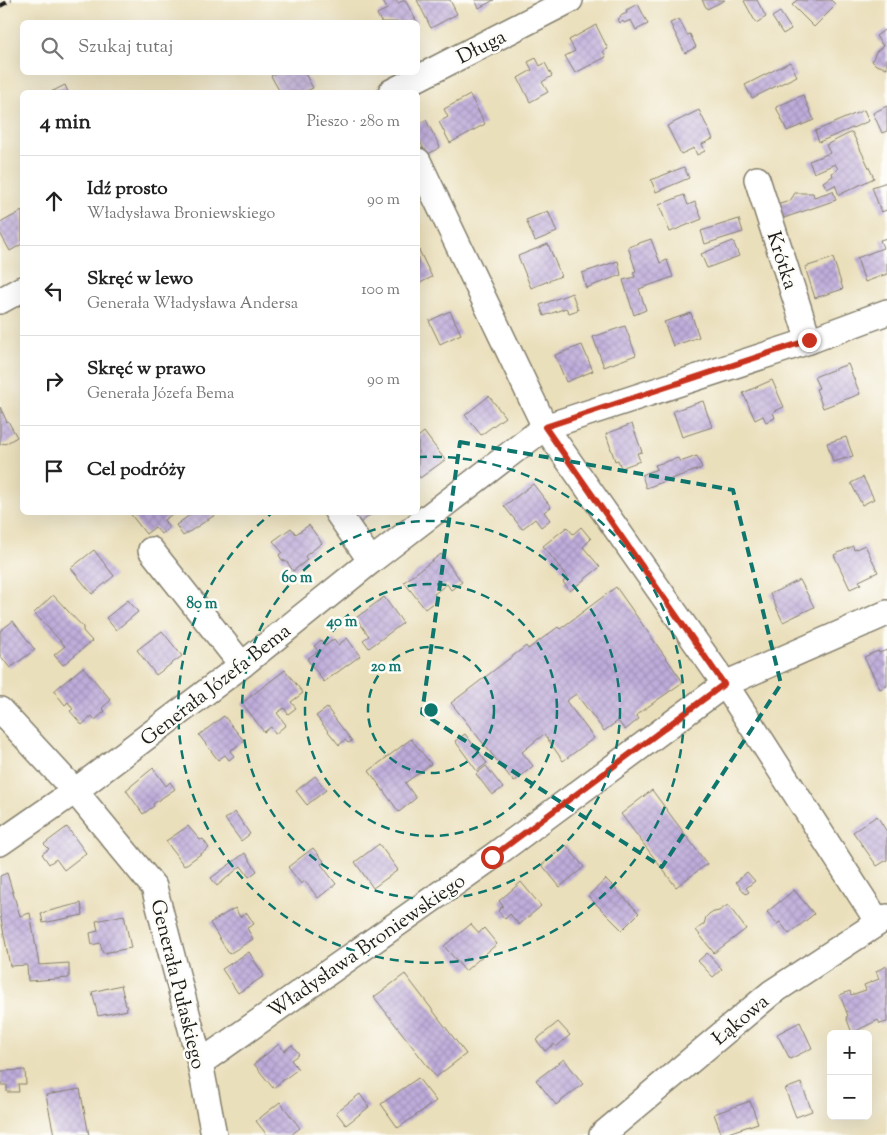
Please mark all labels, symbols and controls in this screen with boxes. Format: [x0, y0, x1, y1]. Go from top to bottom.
search box [20, 20, 420, 75]
street label: Długa [452, 24, 512, 73]
icon: search [38, 34, 66, 62]
text: Szukaj tutaj [78, 34, 173, 61]
text: 4 min [40, 108, 91, 138]
text: Pieszo · 280 m [307, 111, 400, 134]
text: Idź prosto [87, 176, 168, 203]
icon: ahead [40, 187, 68, 215]
text: 90 m [367, 189, 400, 212]
text: Władysława Broniewskiego [87, 203, 275, 226]
street label: Krótka [758, 228, 804, 293]
text: Skręć w lewo [87, 266, 193, 293]
icon: left [40, 277, 68, 305]
text: 100 m [361, 279, 400, 302]
text: Generała Władysława Andersa [87, 293, 298, 316]
route end [798, 329, 821, 352]
text: Skręć w prawo [87, 356, 206, 383]
icon: right [40, 367, 68, 395]
text: 90 m [367, 369, 400, 392]
text: Generała Józefa Bema [87, 383, 234, 406]
icon: arrive [40, 457, 68, 485]
text: Cel podróży [87, 457, 186, 484]
text: 60 m [282, 568, 313, 589]
text: 80 m [186, 594, 218, 615]
text: 40 m [326, 612, 358, 633]
street label: Generała Józefa Bema [135, 618, 298, 754]
text: 20 m [371, 657, 402, 678]
centre of rings [422, 701, 440, 719]
route start [481, 846, 504, 869]
street label: Władysława Broniewskiego [263, 868, 472, 1026]
street label: Generała Pułaskiego [141, 897, 212, 1073]
street label: Łąkowa [707, 988, 776, 1053]
map controls [827, 1030, 872, 1120]
button: + [827, 1030, 872, 1075]
button: − [827, 1075, 872, 1120]

